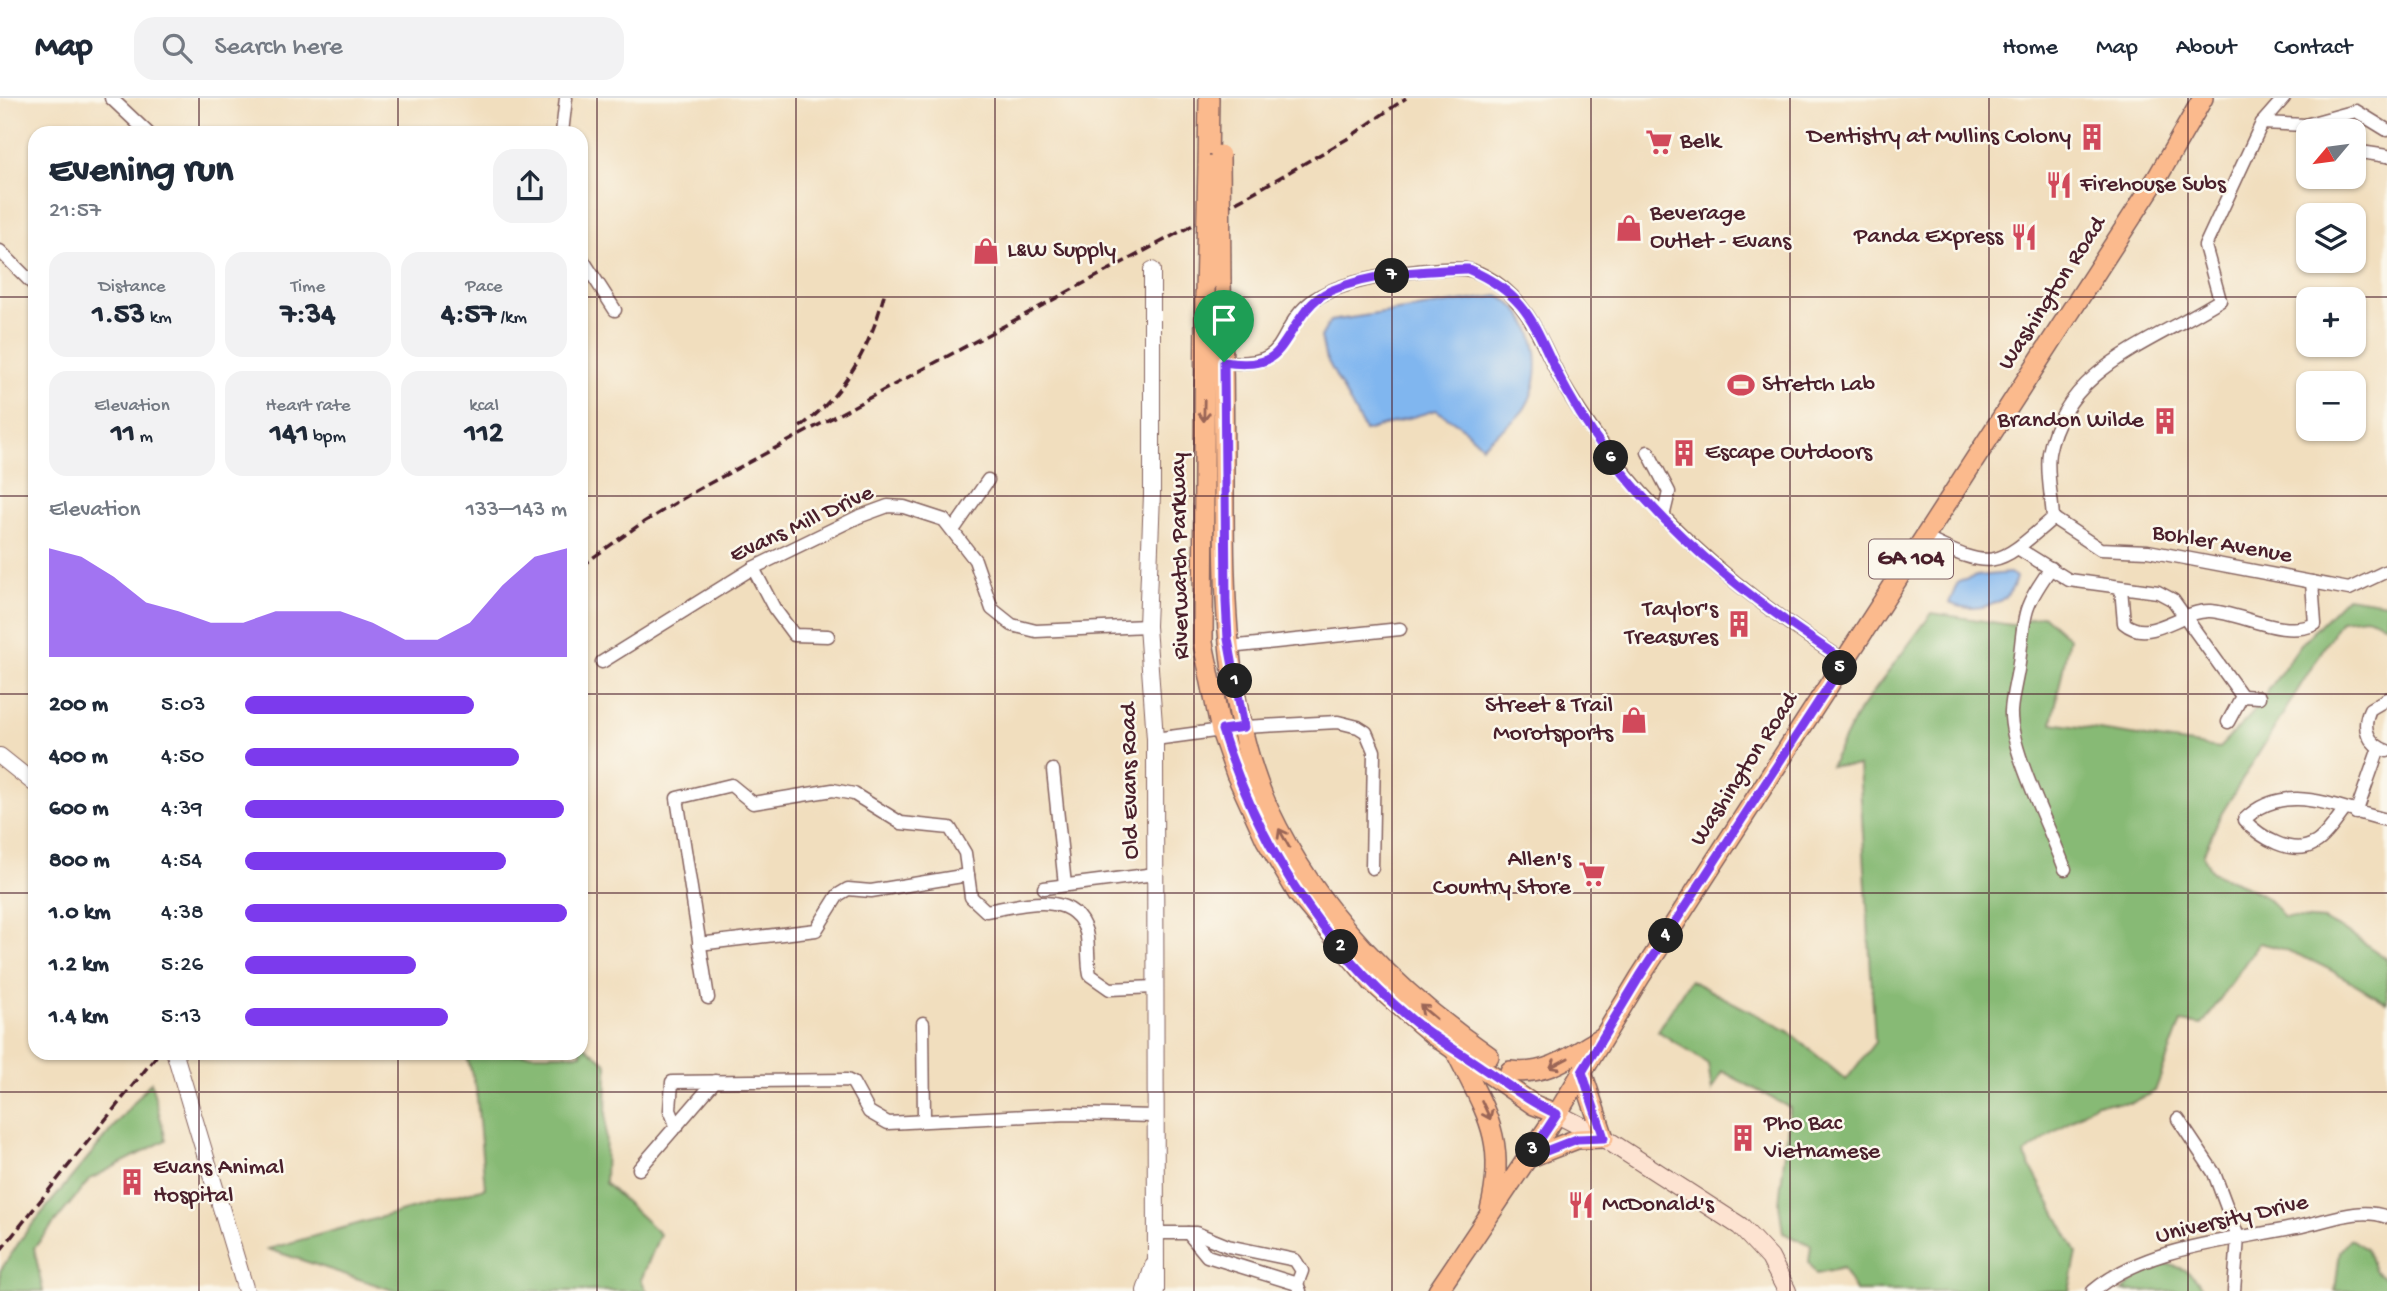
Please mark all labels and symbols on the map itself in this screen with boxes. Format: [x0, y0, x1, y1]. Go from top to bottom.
north arrow [2296, 119, 2366, 189]
building icon: Dentistry at Mullins Colony [2077, 122, 2107, 152]
place label: Dentistry at Mullins Colony [1805, 123, 2071, 152]
supermarket icon: Belk [1644, 127, 1674, 157]
place label: Belk [1679, 128, 1723, 157]
restaurant icon: Firehouse Subs [2044, 170, 2074, 200]
place label: Firehouse Subs [2079, 171, 2227, 200]
place label: Beverage Outlet - Evans [1649, 200, 1792, 257]
street label: Washington Road [1993, 210, 2115, 376]
shop icon: Beverage Outlet - Evans [1614, 213, 1644, 243]
restaurant icon: Panda Express [2009, 222, 2039, 252]
place label: Panda Express [1853, 223, 2004, 252]
shop icon: L&W Supply [971, 236, 1001, 266]
place label: L&W Supply [1007, 237, 1116, 266]
pin: 7 [1374, 258, 1410, 294]
pin [1194, 290, 1254, 362]
sports icon: Stretch Lab [1726, 370, 1756, 400]
place label: Stretch Lab [1762, 371, 1875, 400]
one-way arrow [1197, 399, 1211, 422]
building icon: Brandon Wilde [2150, 406, 2180, 436]
place label: Brandon Wilde [1997, 407, 2145, 436]
building icon: Escape Outdoors [1669, 438, 1699, 468]
place label: Escape Outdoors [1705, 439, 1873, 468]
pin: 6 [1594, 440, 1628, 476]
street label: Riverwatch Parkway [1165, 452, 1197, 660]
street label: Evans Mill Drive [726, 479, 879, 571]
street label: Bohler Avenue [2149, 518, 2295, 572]
road number: GA 104 [1869, 540, 1953, 579]
place label: Taylor's Treasures [1623, 596, 1719, 653]
building icon: Taylor's Treasures [1724, 609, 1754, 639]
pin: 5 [1822, 650, 1857, 686]
pin: 1 [1218, 664, 1252, 698]
street label: Washington Road [1685, 686, 1807, 852]
place label: Street & Trail Morotsports [1485, 692, 1614, 749]
street label: Old Evans Road [1115, 700, 1147, 860]
shop icon: Street & Trail Morotsports [1619, 705, 1649, 735]
one-way arrow [1277, 828, 1291, 848]
place label: Allen's Country Store [1433, 846, 1572, 903]
supermarket icon: Allen's Country Store [1577, 859, 1607, 889]
pin: 4 [1648, 918, 1684, 954]
pin: 2 [1324, 930, 1358, 964]
one-way arrow [1419, 1004, 1437, 1020]
one-way arrow [1549, 1056, 1570, 1070]
one-way arrow [1480, 1098, 1493, 1120]
place label: Pho Bac Vietnamese [1763, 1110, 1881, 1167]
building icon: Pho Bac Vietnamese [1728, 1123, 1758, 1153]
pin: 3 [1516, 1132, 1550, 1168]
place label: Evans Animal Hospital [153, 1154, 284, 1211]
building icon: Evans Animal Hospital [117, 1167, 147, 1197]
street label: University Drive [2153, 1188, 2312, 1252]
restaurant icon: McDonald's [1566, 1190, 1596, 1220]
place label: McDonald's [1602, 1191, 1715, 1220]

